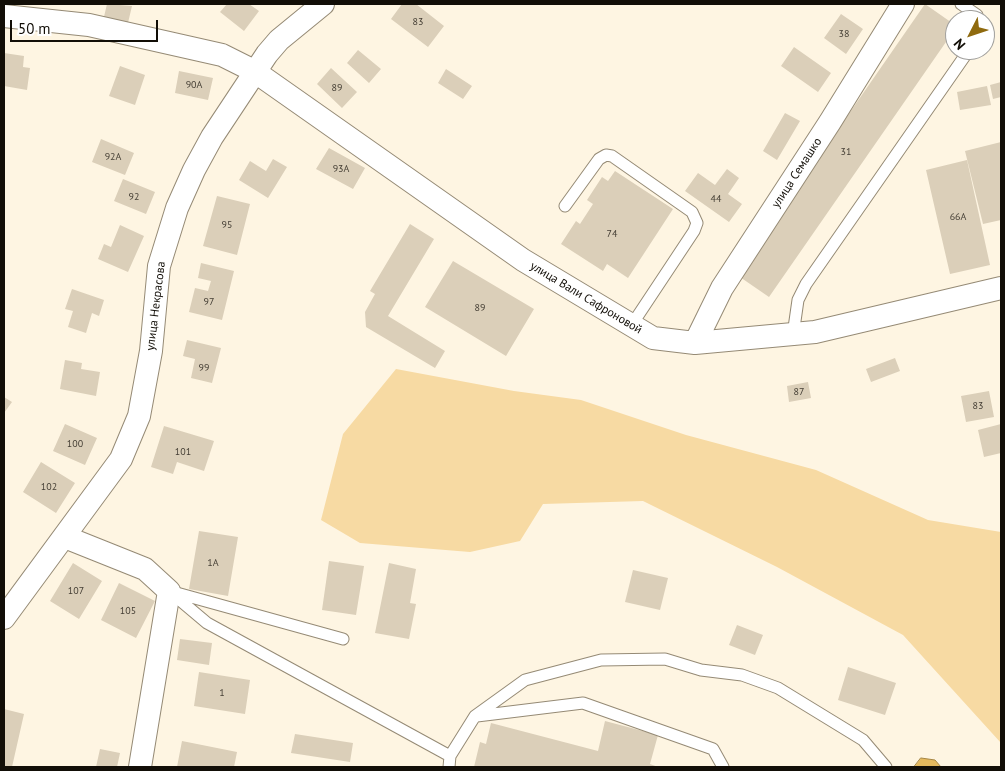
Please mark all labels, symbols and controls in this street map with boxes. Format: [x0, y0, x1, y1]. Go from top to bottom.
scale bar [12, 10, 160, 42]
north arrow [945, 10, 995, 60]
house number: 83 [413, 16, 423, 28]
text: 50 m [18, 19, 51, 38]
house number: 38 [839, 28, 849, 40]
text: N [950, 35, 969, 54]
house number: 90А [186, 79, 202, 91]
house number: 89 [332, 82, 342, 94]
street label: улица Семашко [769, 135, 825, 211]
house number: 31 [841, 146, 851, 158]
house number: 92А [105, 151, 121, 163]
house number: 93А [333, 163, 349, 175]
house number: 92 [129, 191, 139, 203]
house number: 44 [711, 193, 721, 205]
house number: 66А [950, 211, 966, 223]
house number: 95 [222, 219, 232, 231]
house number: 74 [607, 228, 617, 240]
street label: улица Вали Сафроновой [527, 259, 645, 337]
street label: улица Некрасова [143, 261, 169, 351]
house number: 97 [204, 296, 214, 308]
house number: 89 [475, 302, 485, 314]
house number: 99 [199, 362, 209, 374]
house number: 87 [794, 386, 804, 398]
house number: 83 [973, 400, 983, 412]
house number: 100 [67, 438, 83, 450]
house number: 101 [175, 446, 191, 458]
house number: 102 [41, 481, 57, 493]
house number: 1А [207, 557, 219, 569]
house number: 107 [68, 585, 84, 597]
house number: 105 [120, 605, 136, 617]
house number: 1 [219, 687, 225, 699]

